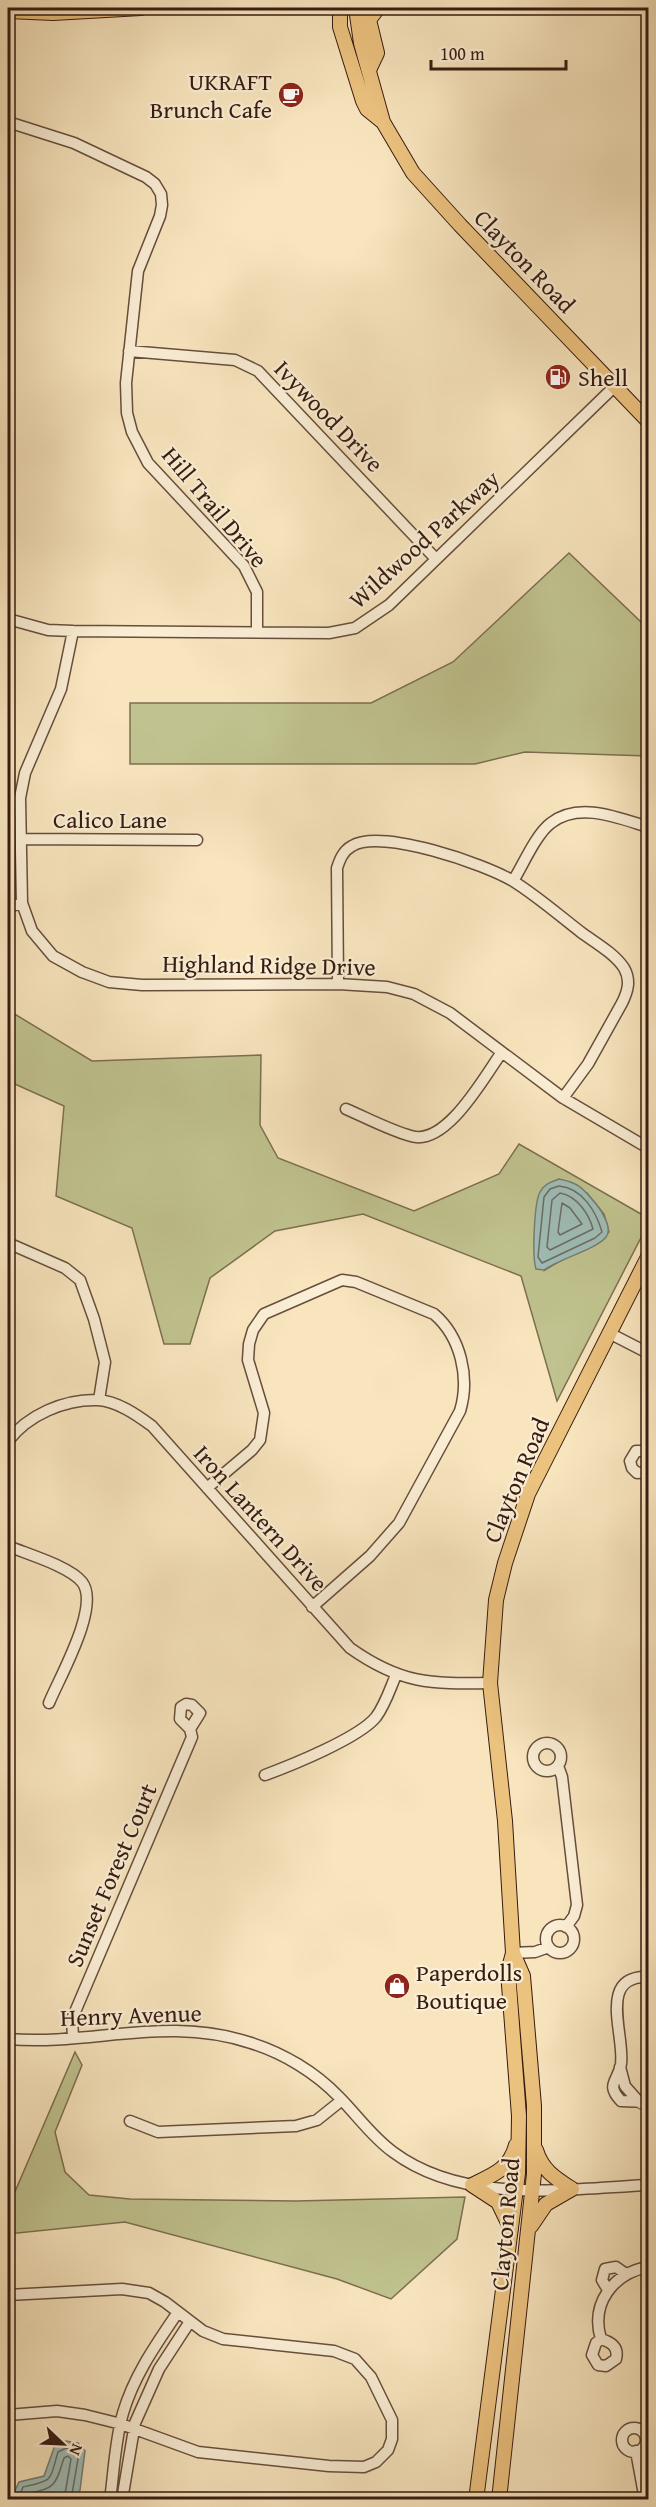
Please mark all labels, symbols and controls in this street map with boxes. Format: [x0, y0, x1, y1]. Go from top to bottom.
scale bar [431, 33, 566, 71]
text: 100 m [440, 40, 485, 67]
place label: UKRAFT Brunch Cafe [150, 64, 272, 127]
cafe icon: UKRAFT Brunch Cafe [276, 80, 306, 110]
street label: Clayton Road [466, 201, 584, 321]
street label: Ivywood Drive [266, 352, 392, 480]
place label: Shell [578, 360, 628, 395]
fuel station icon: Shell [543, 362, 573, 392]
street label: Hill Trail Drive [154, 439, 276, 575]
street label: Wildwood Parkway [341, 462, 507, 616]
street label: Calico Lane [53, 802, 167, 837]
street label: Highland Ridge Drive [162, 946, 376, 984]
street label: Clayton Road [474, 1412, 558, 1548]
street label: Iron Lantern Drive [186, 1437, 336, 1599]
street label: Sunset Forest Court [57, 1777, 166, 1972]
place label: Paperdolls Boutique [416, 1955, 522, 2018]
shop icon: Paperdolls Boutique [382, 1971, 412, 2001]
street label: Henry Avenue [60, 1995, 202, 2035]
street label: Clayton Road [482, 2156, 528, 2292]
north arrow [33, 2414, 93, 2474]
text: N [64, 2440, 90, 2460]

